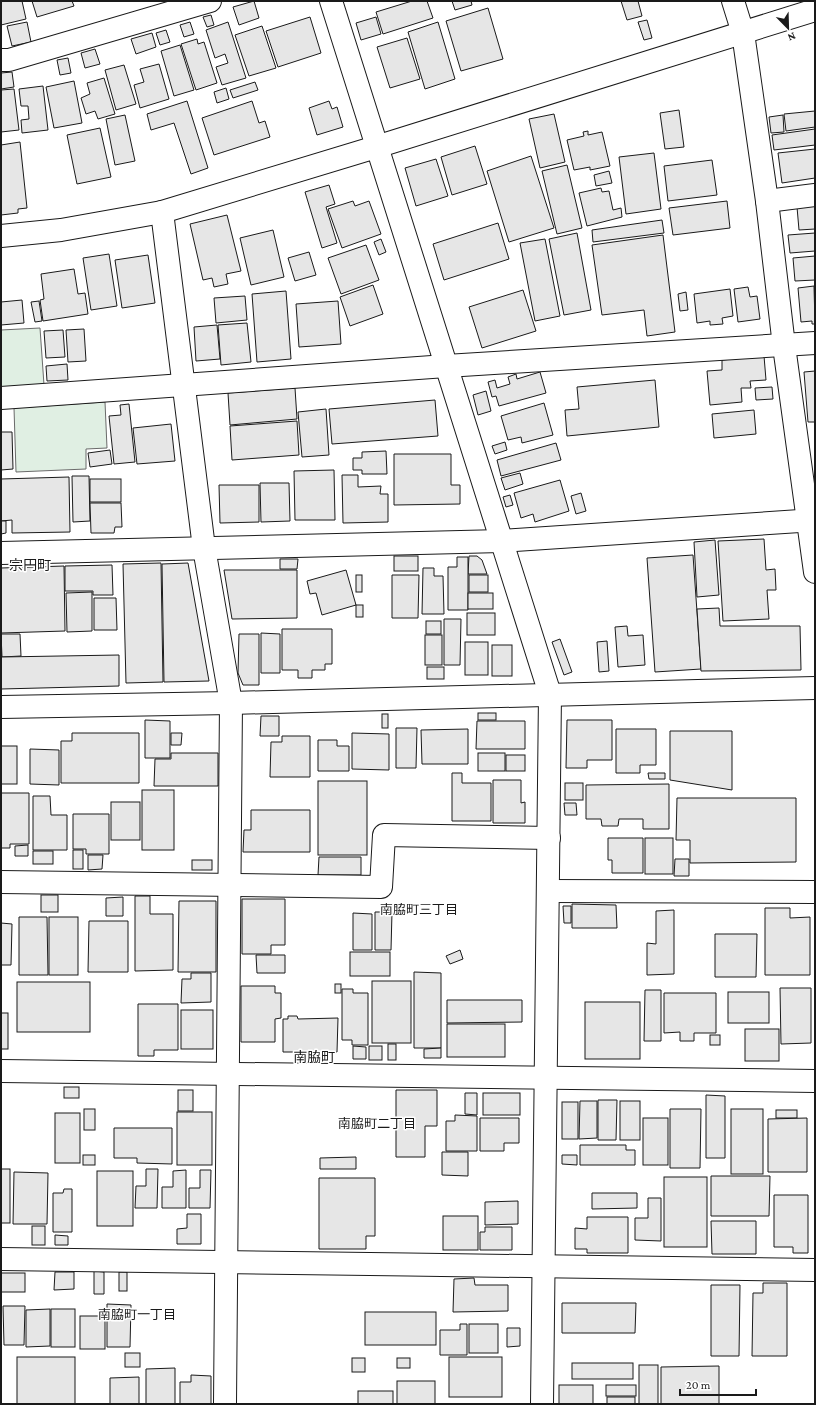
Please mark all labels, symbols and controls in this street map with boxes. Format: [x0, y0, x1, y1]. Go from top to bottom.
north arrow [768, 8, 808, 48]
text: N [786, 30, 798, 44]
district label: 宗円町 [9, 557, 51, 573]
district label: 南脇町三丁目 [380, 902, 458, 917]
district label: 南脇町 [293, 1049, 335, 1065]
district label: 南脇町二丁目 [338, 1116, 416, 1131]
district label: 南脇町一丁目 [98, 1307, 176, 1322]
scale bar [680, 1371, 756, 1397]
text: 20 m [686, 1378, 711, 1392]

